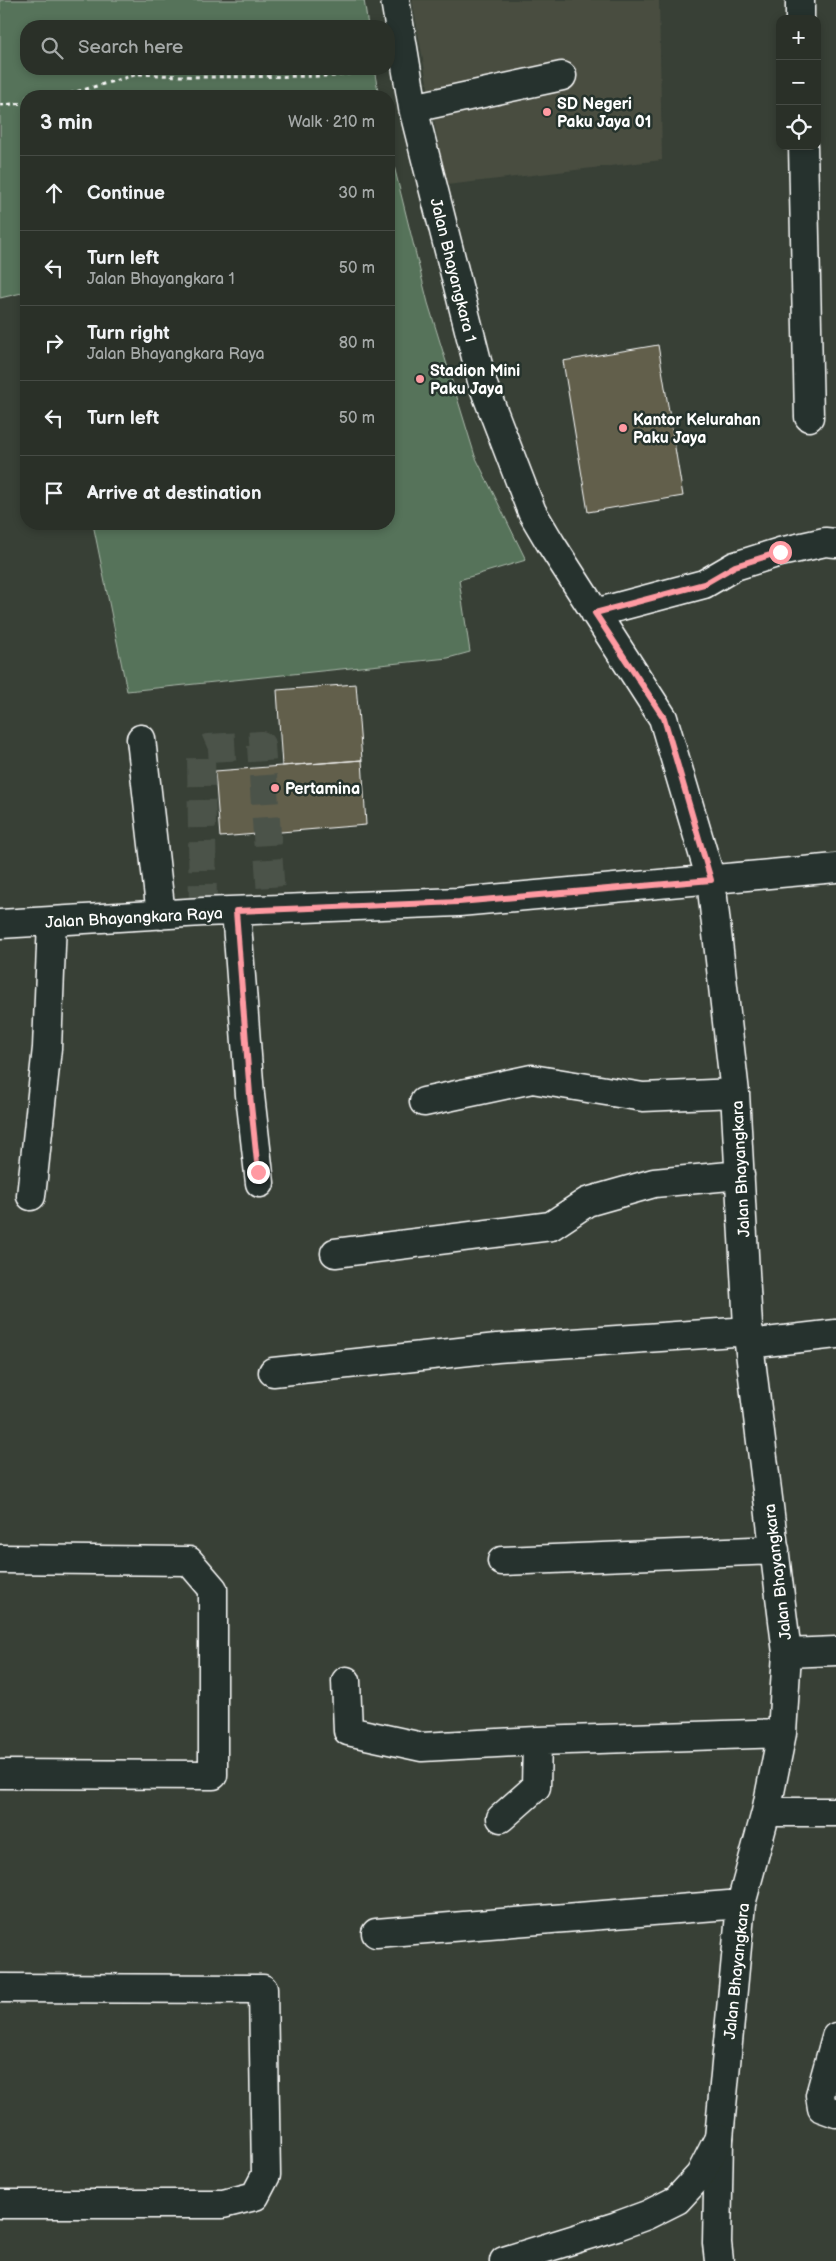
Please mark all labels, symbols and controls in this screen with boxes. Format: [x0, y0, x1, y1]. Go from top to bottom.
map controls [776, 15, 821, 150]
button: + [776, 15, 821, 60]
search box [20, 20, 395, 75]
icon: search [38, 34, 66, 62]
text: Search here [78, 36, 183, 59]
button: − [776, 60, 821, 105]
place label: SD Negeri Paku Jaya 01 [557, 95, 651, 132]
button: locate [776, 105, 821, 150]
marker: SD Negeri Paku Jaya 01 [541, 106, 553, 118]
text: 3 min [40, 110, 93, 135]
text: Walk · 210 m [288, 113, 375, 132]
icon: ahead [40, 179, 68, 207]
text: Continue [87, 182, 165, 205]
text: 30 m [338, 184, 375, 203]
street label: Jalan Bhayangkara 1 [425, 196, 480, 344]
text: Turn left [87, 247, 159, 270]
icon: left [40, 254, 68, 282]
text: 50 m [339, 259, 375, 278]
text: Jalan Bhayangkara 1 [87, 270, 235, 289]
text: Turn right [87, 322, 170, 345]
icon: right [40, 329, 68, 357]
text: 80 m [339, 334, 375, 353]
text: Jalan Bhayangkara Raya [87, 345, 265, 364]
place label: Stadion Mini Paku Jaya [430, 362, 520, 399]
marker: Stadion Mini Paku Jaya [414, 373, 426, 385]
icon: left [40, 404, 68, 432]
text: Turn left [87, 407, 159, 430]
text: 50 m [339, 409, 375, 428]
place label: Kantor Kelurahan Paku Jaya [633, 411, 761, 448]
marker: Kantor Kelurahan Paku Jaya [617, 422, 629, 434]
icon: arrive [40, 479, 68, 507]
text: Arrive at destination [87, 482, 262, 505]
route start [769, 541, 792, 564]
place label: Pertamina [285, 780, 360, 799]
marker: Pertamina [269, 782, 281, 794]
street label: Jalan Bhayangkara Raya [45, 904, 223, 933]
street label: Jalan Bhayangkara [728, 1100, 755, 1238]
route end [247, 1161, 270, 1184]
street label: Jalan Bhayangkara [761, 1503, 796, 1641]
street label: Jalan Bhayangkara [721, 1902, 754, 2040]

